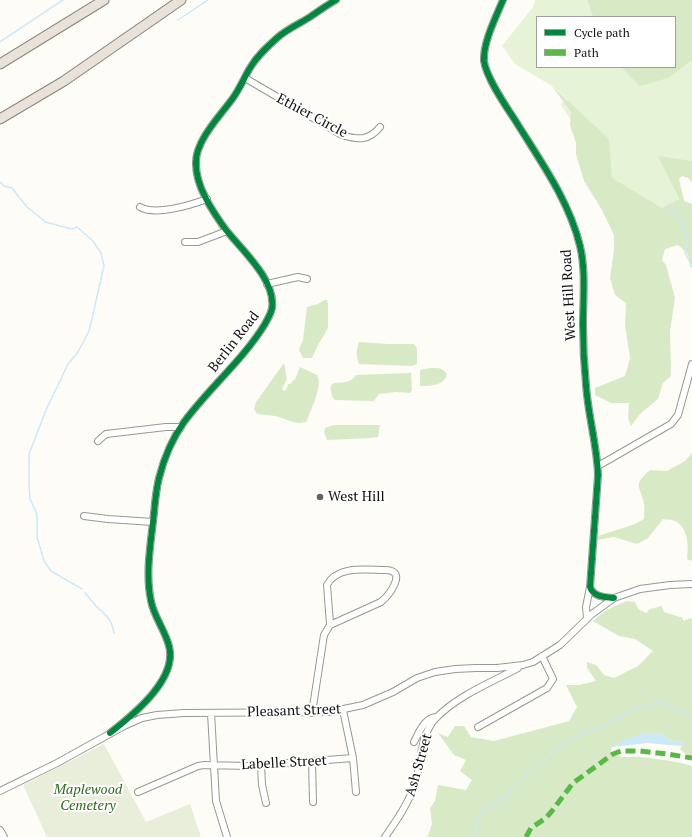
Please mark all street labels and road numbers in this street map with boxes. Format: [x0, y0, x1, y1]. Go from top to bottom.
street label: Ethier Circle [274, 90, 350, 142]
street label: West Hill Road [558, 249, 580, 341]
street label: Berlin Road [205, 308, 263, 376]
street label: Pleasant Street [247, 701, 341, 721]
street label: Ash Street [402, 732, 436, 798]
street label: Labelle Street [241, 752, 327, 774]

